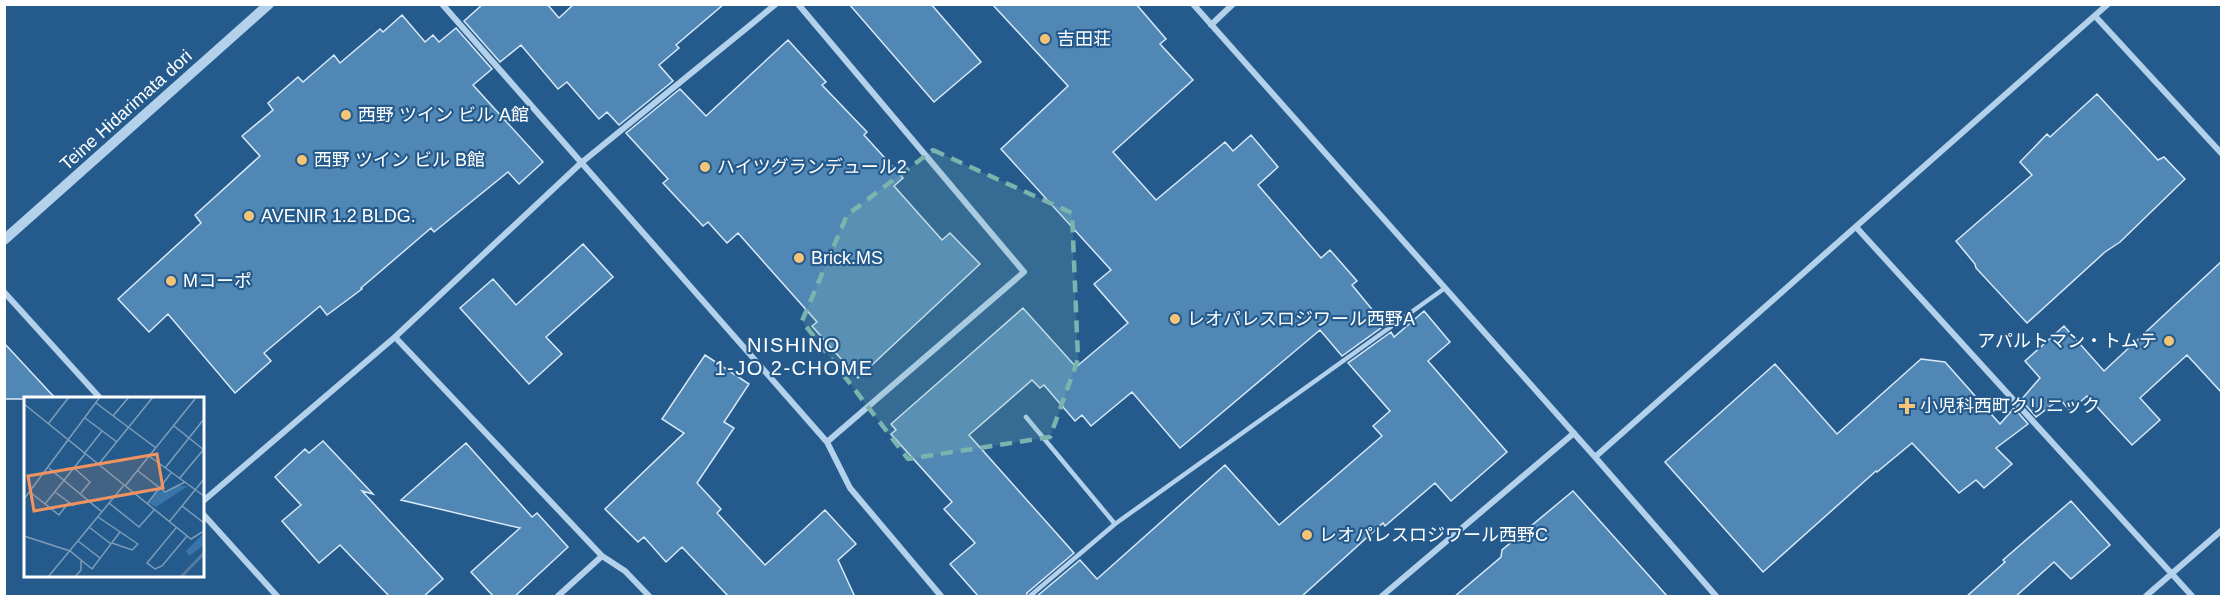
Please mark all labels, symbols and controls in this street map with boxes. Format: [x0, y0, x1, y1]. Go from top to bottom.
place label: 吉田荘 [1057, 29, 1111, 49]
marker: 吉田荘 [1038, 32, 1052, 46]
street label: Teine Hidarimata dori [56, 46, 196, 174]
place label: 西野 ツイン ビル A館 [358, 105, 529, 125]
marker: 西野 ツイン ビル A館 [339, 108, 353, 122]
place label: 西野 ツイン ビル B館 [314, 150, 485, 170]
marker: 西野 ツイン ビル B館 [295, 153, 309, 167]
place label: ハイツグランデュール2 [717, 157, 907, 177]
marker: ハイツグランデュール2 [698, 160, 712, 174]
place label: AVENIR 1.2 BLDG. [261, 206, 416, 226]
marker: AVENIR 1.2 BLDG. [242, 209, 256, 223]
place label: Brick.MS [811, 248, 883, 268]
marker: Brick.MS [792, 251, 806, 265]
place label: Mコーポ [183, 271, 252, 291]
marker: Mコーポ [164, 274, 178, 288]
place label: レオパレスロジワール西野A [1187, 309, 1415, 329]
marker: レオパレスロジワール西野A [1168, 312, 1182, 326]
place label: アパルトマン・トムテ [1977, 331, 2157, 351]
district label: NISHINO 1-JO 2-CHOME [714, 334, 874, 379]
marker: アパルトマン・トムテ [2162, 334, 2176, 348]
place label: 小児科西町クリニック [1920, 396, 2100, 416]
inset map [24, 397, 204, 577]
marker: 小児科西町クリニック [1898, 397, 1916, 415]
place label: レオパレスロジワール西野C [1319, 525, 1548, 545]
marker: レオパレスロジワール西野C [1300, 528, 1314, 542]

